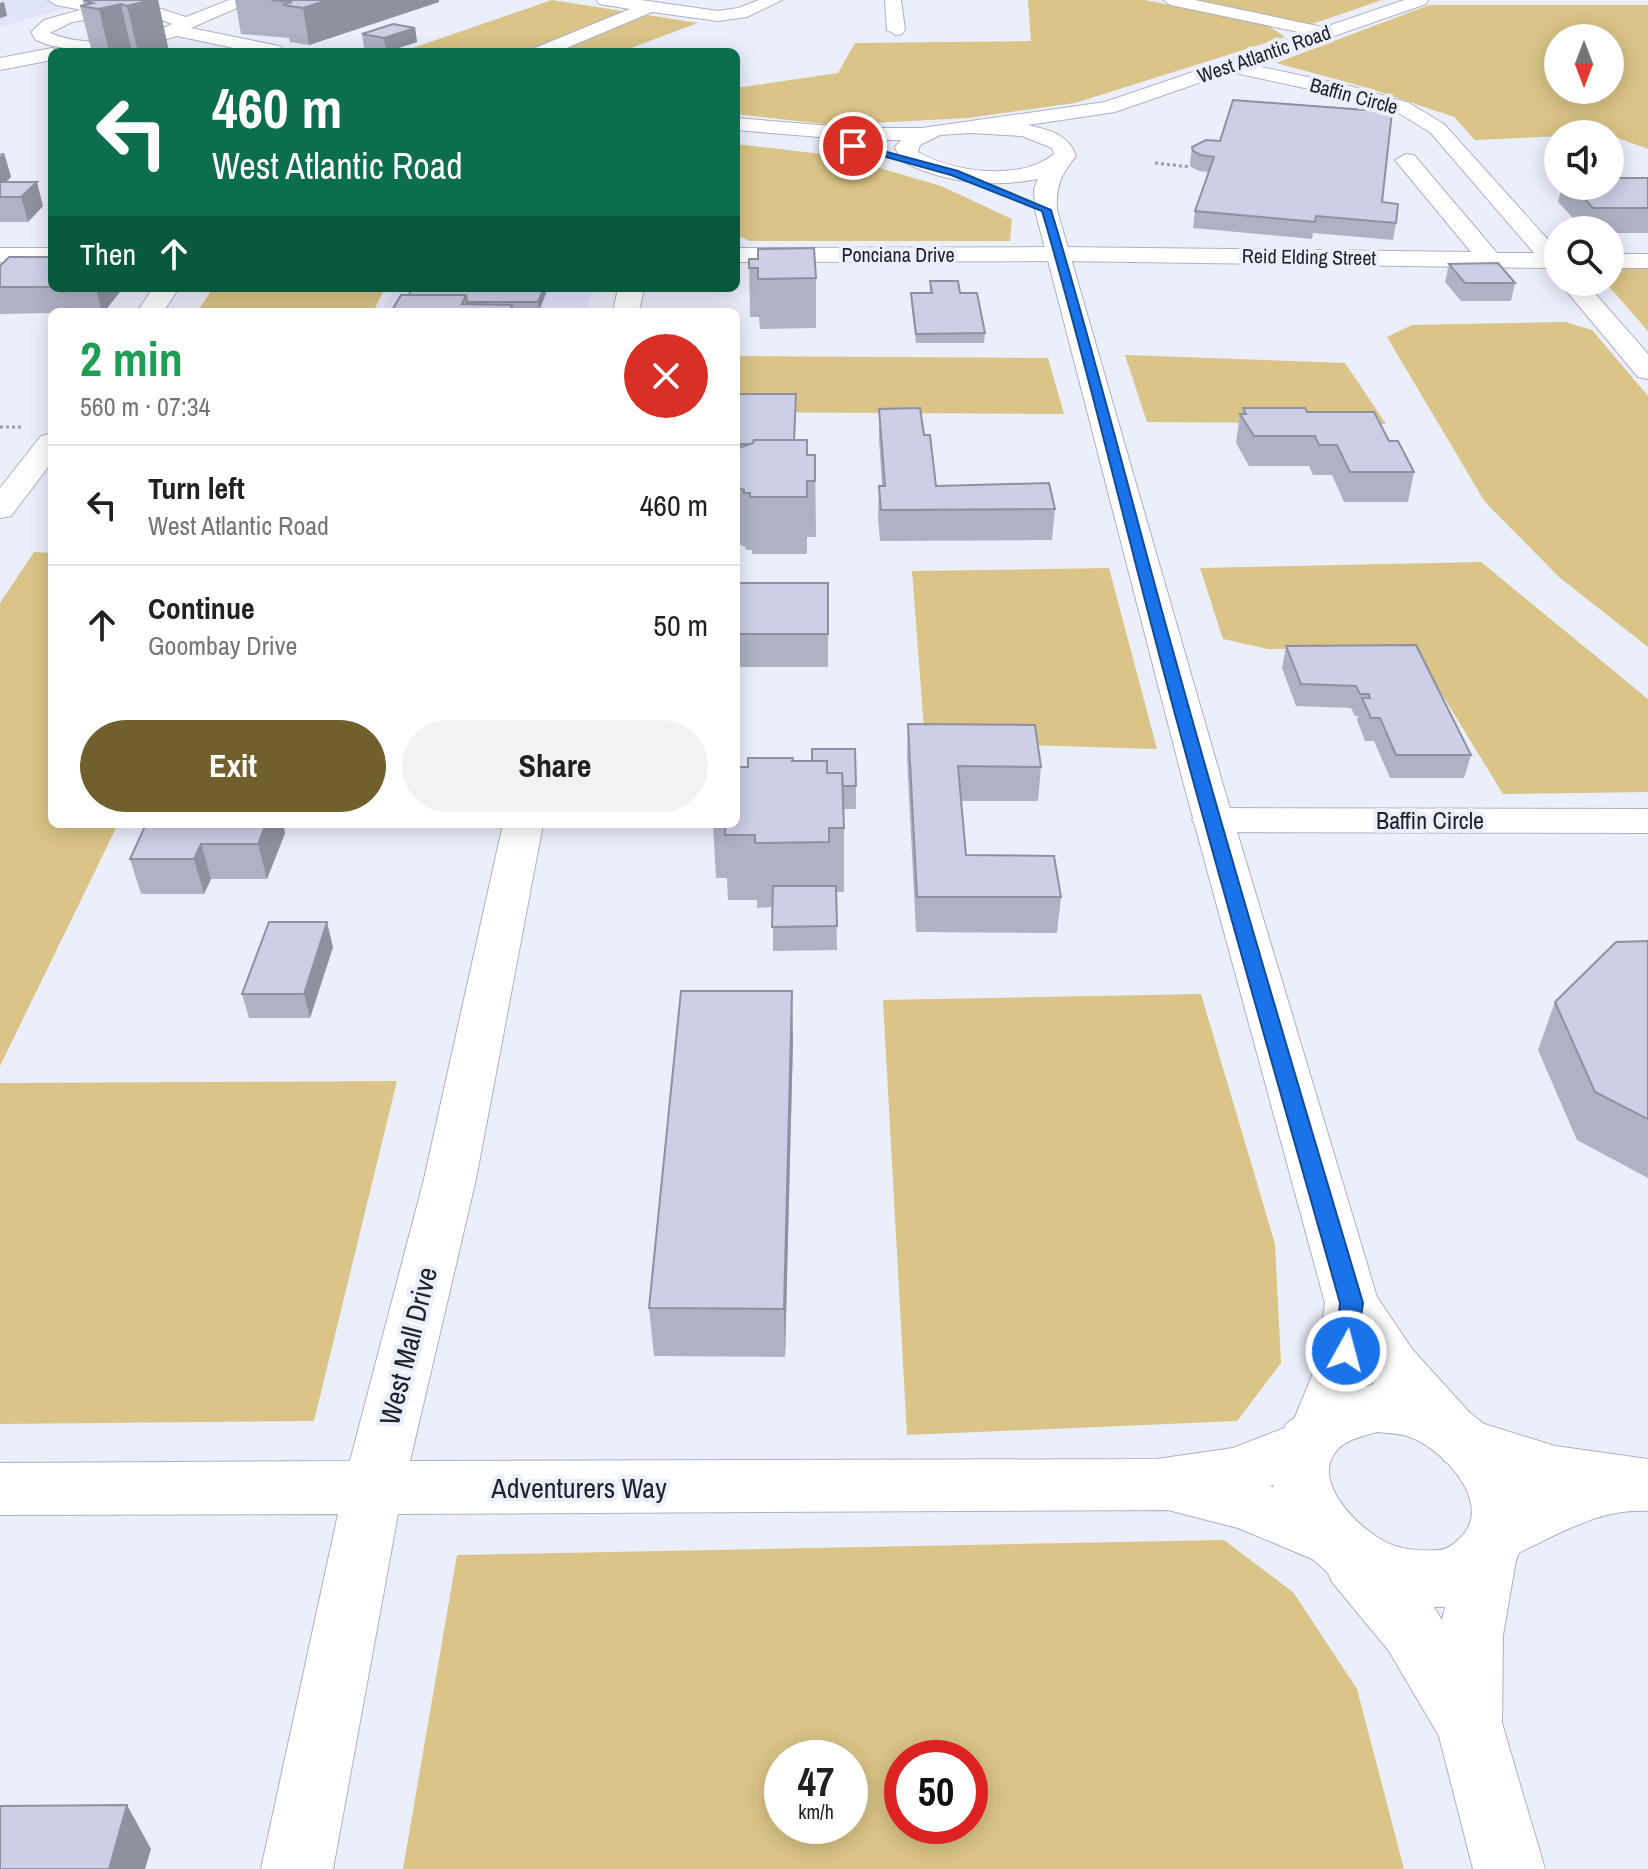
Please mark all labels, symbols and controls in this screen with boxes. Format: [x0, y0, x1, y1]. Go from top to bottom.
street label: West Atlantic Road [1194, 18, 1334, 89]
north arrow [1544, 24, 1624, 104]
map controls [1544, 24, 1624, 296]
text: 460 m [212, 70, 342, 145]
street label: Baffin Circle [1307, 71, 1401, 120]
icon: left [80, 80, 184, 184]
pin [819, 112, 887, 180]
button: sound [1544, 120, 1624, 200]
icon: arrive [831, 124, 875, 168]
text: West Atlantic Road [212, 142, 463, 190]
button: search [1544, 216, 1624, 296]
icon: ahead [152, 232, 196, 276]
text: Then [80, 234, 136, 274]
street label: Ponciana Drive [841, 241, 955, 268]
street label: Reid Elding Street [1242, 242, 1377, 271]
text: 2 min [80, 326, 183, 391]
button: close [624, 334, 708, 418]
text: 560 m · 07:34 [80, 389, 210, 424]
text: Turn left [148, 468, 245, 508]
icon: left [80, 483, 124, 527]
text: 460 m [640, 485, 708, 525]
text: West Atlantic Road [148, 508, 329, 543]
text: Continue [148, 588, 255, 628]
icon: ahead [80, 603, 124, 647]
text: 50 m [653, 605, 708, 645]
text: Goombay Drive [148, 628, 297, 663]
button: Exit [80, 720, 386, 812]
button: Share [402, 720, 708, 812]
street label: Baffin Circle [1376, 804, 1484, 836]
street label: West Mall Drive [370, 1263, 446, 1429]
position arrow [1304, 1309, 1388, 1393]
street label: Adventurers Way [490, 1469, 667, 1507]
speed limit sign: 50 [884, 1740, 988, 1844]
text: 47 [798, 1755, 834, 1808]
text: km/h [798, 1798, 834, 1825]

